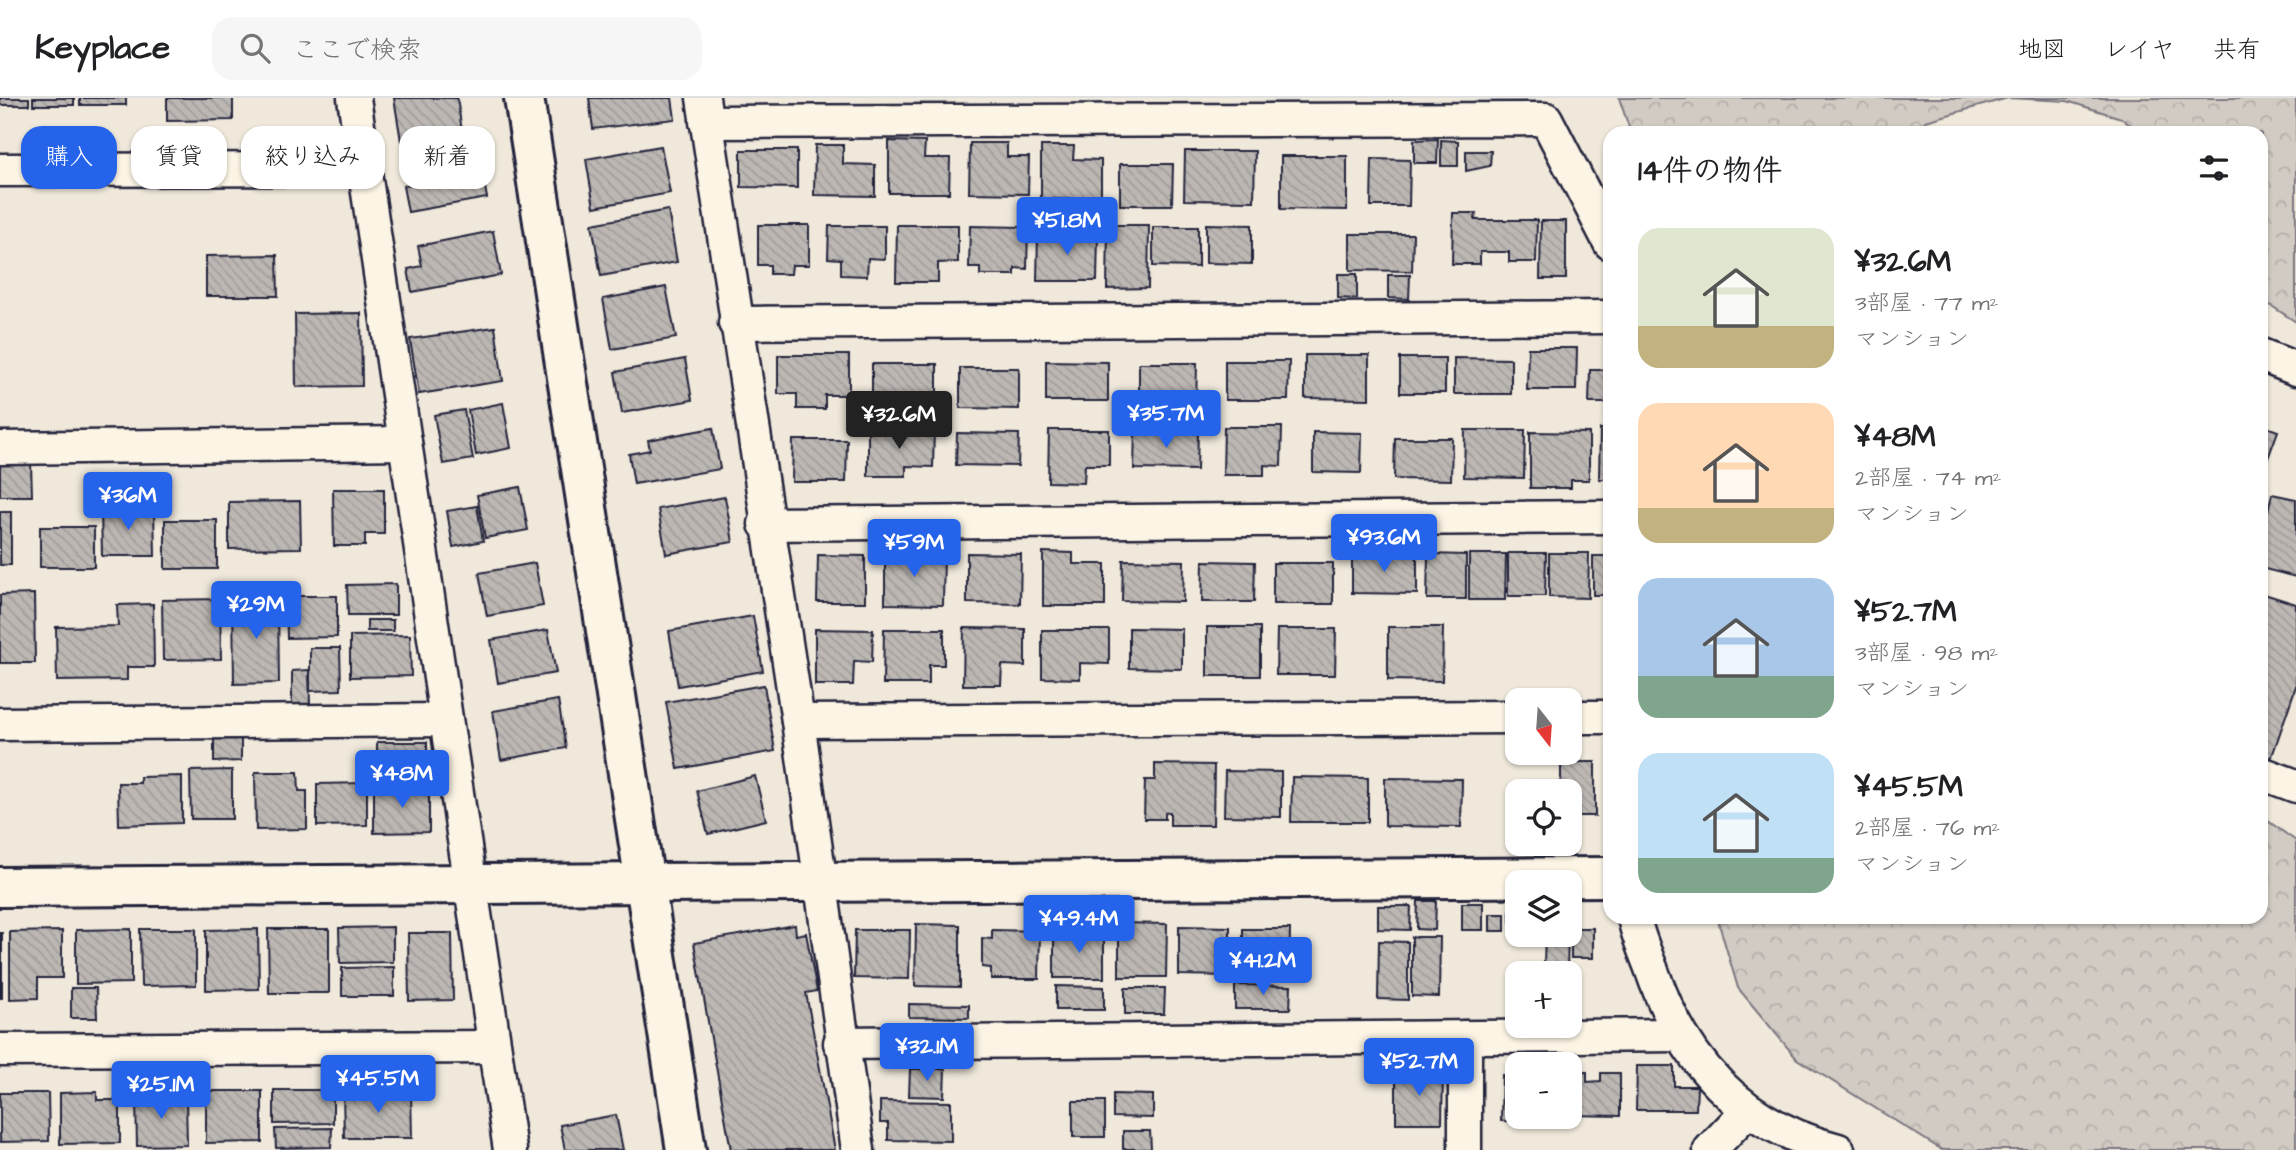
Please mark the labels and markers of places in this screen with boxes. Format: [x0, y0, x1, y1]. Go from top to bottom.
pin: ¥51.8M [1010, 198, 1124, 257]
pin: ¥35.7M [1109, 390, 1223, 450]
pin: ¥32.6M [842, 392, 956, 451]
pin: ¥36M [87, 472, 169, 532]
pin: ¥93.6M [1327, 514, 1441, 574]
pin: ¥59M [873, 519, 955, 579]
pin: ¥29M [215, 582, 297, 641]
pin: ¥48M [361, 750, 443, 810]
pin: ¥49.4M [1022, 896, 1136, 955]
pin: ¥41.2M [1206, 937, 1320, 997]
pin: ¥32.1M [870, 1024, 984, 1083]
pin: ¥52.7M [1362, 1038, 1476, 1098]
pin: ¥45.5M [321, 1056, 435, 1115]
pin: ¥25.1M [104, 1062, 218, 1121]

